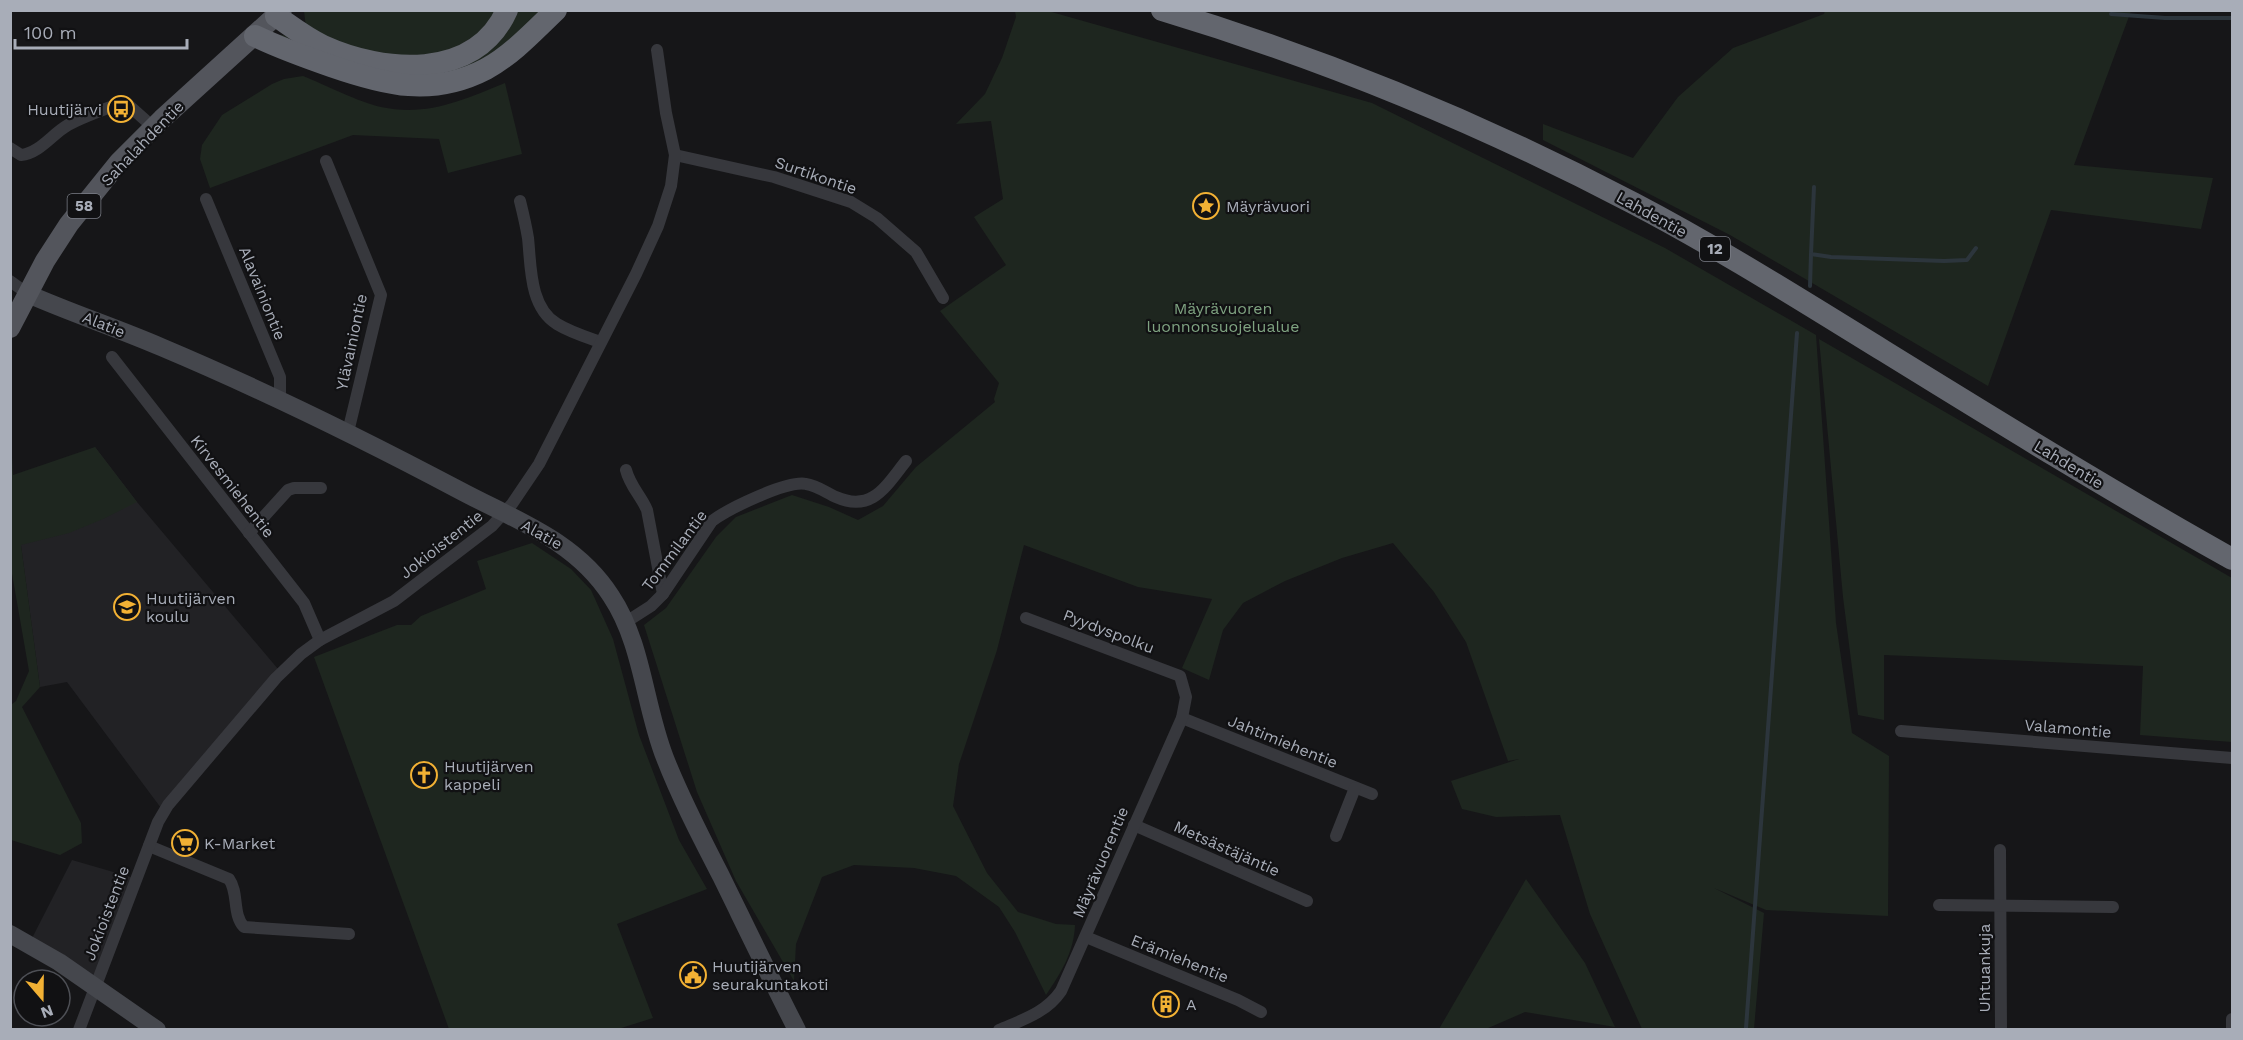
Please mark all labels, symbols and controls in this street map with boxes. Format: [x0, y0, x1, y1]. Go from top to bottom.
scale bar [15, 12, 188, 50]
text: 100 m [24, 22, 77, 43]
bus stop icon: Huutijärvi [106, 94, 136, 124]
street label: Sahalahdentie [97, 97, 188, 190]
place label: Huutijärvi [27, 100, 102, 119]
street label: Surtikontie [772, 153, 859, 198]
street label: Lahdentie [1613, 187, 1690, 242]
place icon: Mäyrävuori [1191, 191, 1221, 221]
road number: 58 [68, 194, 100, 218]
place label: Mäyrävuori [1226, 197, 1310, 216]
road number: 12 [1700, 237, 1730, 261]
street label: Alavainiontie [235, 244, 290, 343]
street label: Ylävainiontie [332, 292, 371, 392]
park label: Mäyrävuoren luonnonsuojelualue [1147, 299, 1299, 336]
street label: Alatie [80, 307, 128, 342]
street label: Kirvesmiehentie [187, 431, 279, 541]
street label: Lahdentie [2031, 436, 2107, 493]
street label: Jokioistentie [396, 506, 487, 583]
street label: Tommilantie [638, 506, 711, 594]
street label: Alatie [518, 515, 566, 554]
place label: Huutijärven koulu [146, 589, 236, 626]
school or university icon: Huutijärven koulu [112, 592, 142, 622]
street label: Pyydyspolku [1060, 605, 1157, 658]
street label: Jahtimiehentie [1225, 711, 1340, 772]
street label: Valamontie [2024, 715, 2112, 742]
place label: Huutijärven kappeli [444, 757, 534, 794]
church icon: Huutijärven kappeli [409, 760, 439, 790]
street label: Mäyrävuorentie [1069, 804, 1132, 921]
street label: Metsästäjäntie [1171, 817, 1283, 880]
supermarket icon: K-Market [170, 828, 200, 858]
place label: K-Market [204, 834, 276, 853]
street label: Jokioistentie [80, 863, 133, 963]
street label: Uhtuankuja [1975, 924, 1994, 1012]
street label: Erämiehentie [1128, 930, 1231, 987]
place label: Huutijärven seurakuntakoti [712, 957, 829, 994]
public building icon: Huutijärven seurakuntakoti [678, 960, 708, 990]
north arrow [12, 968, 72, 1028]
building icon: A [1151, 989, 1181, 1019]
place label: A [1186, 995, 1197, 1014]
text: N [38, 1001, 56, 1023]

